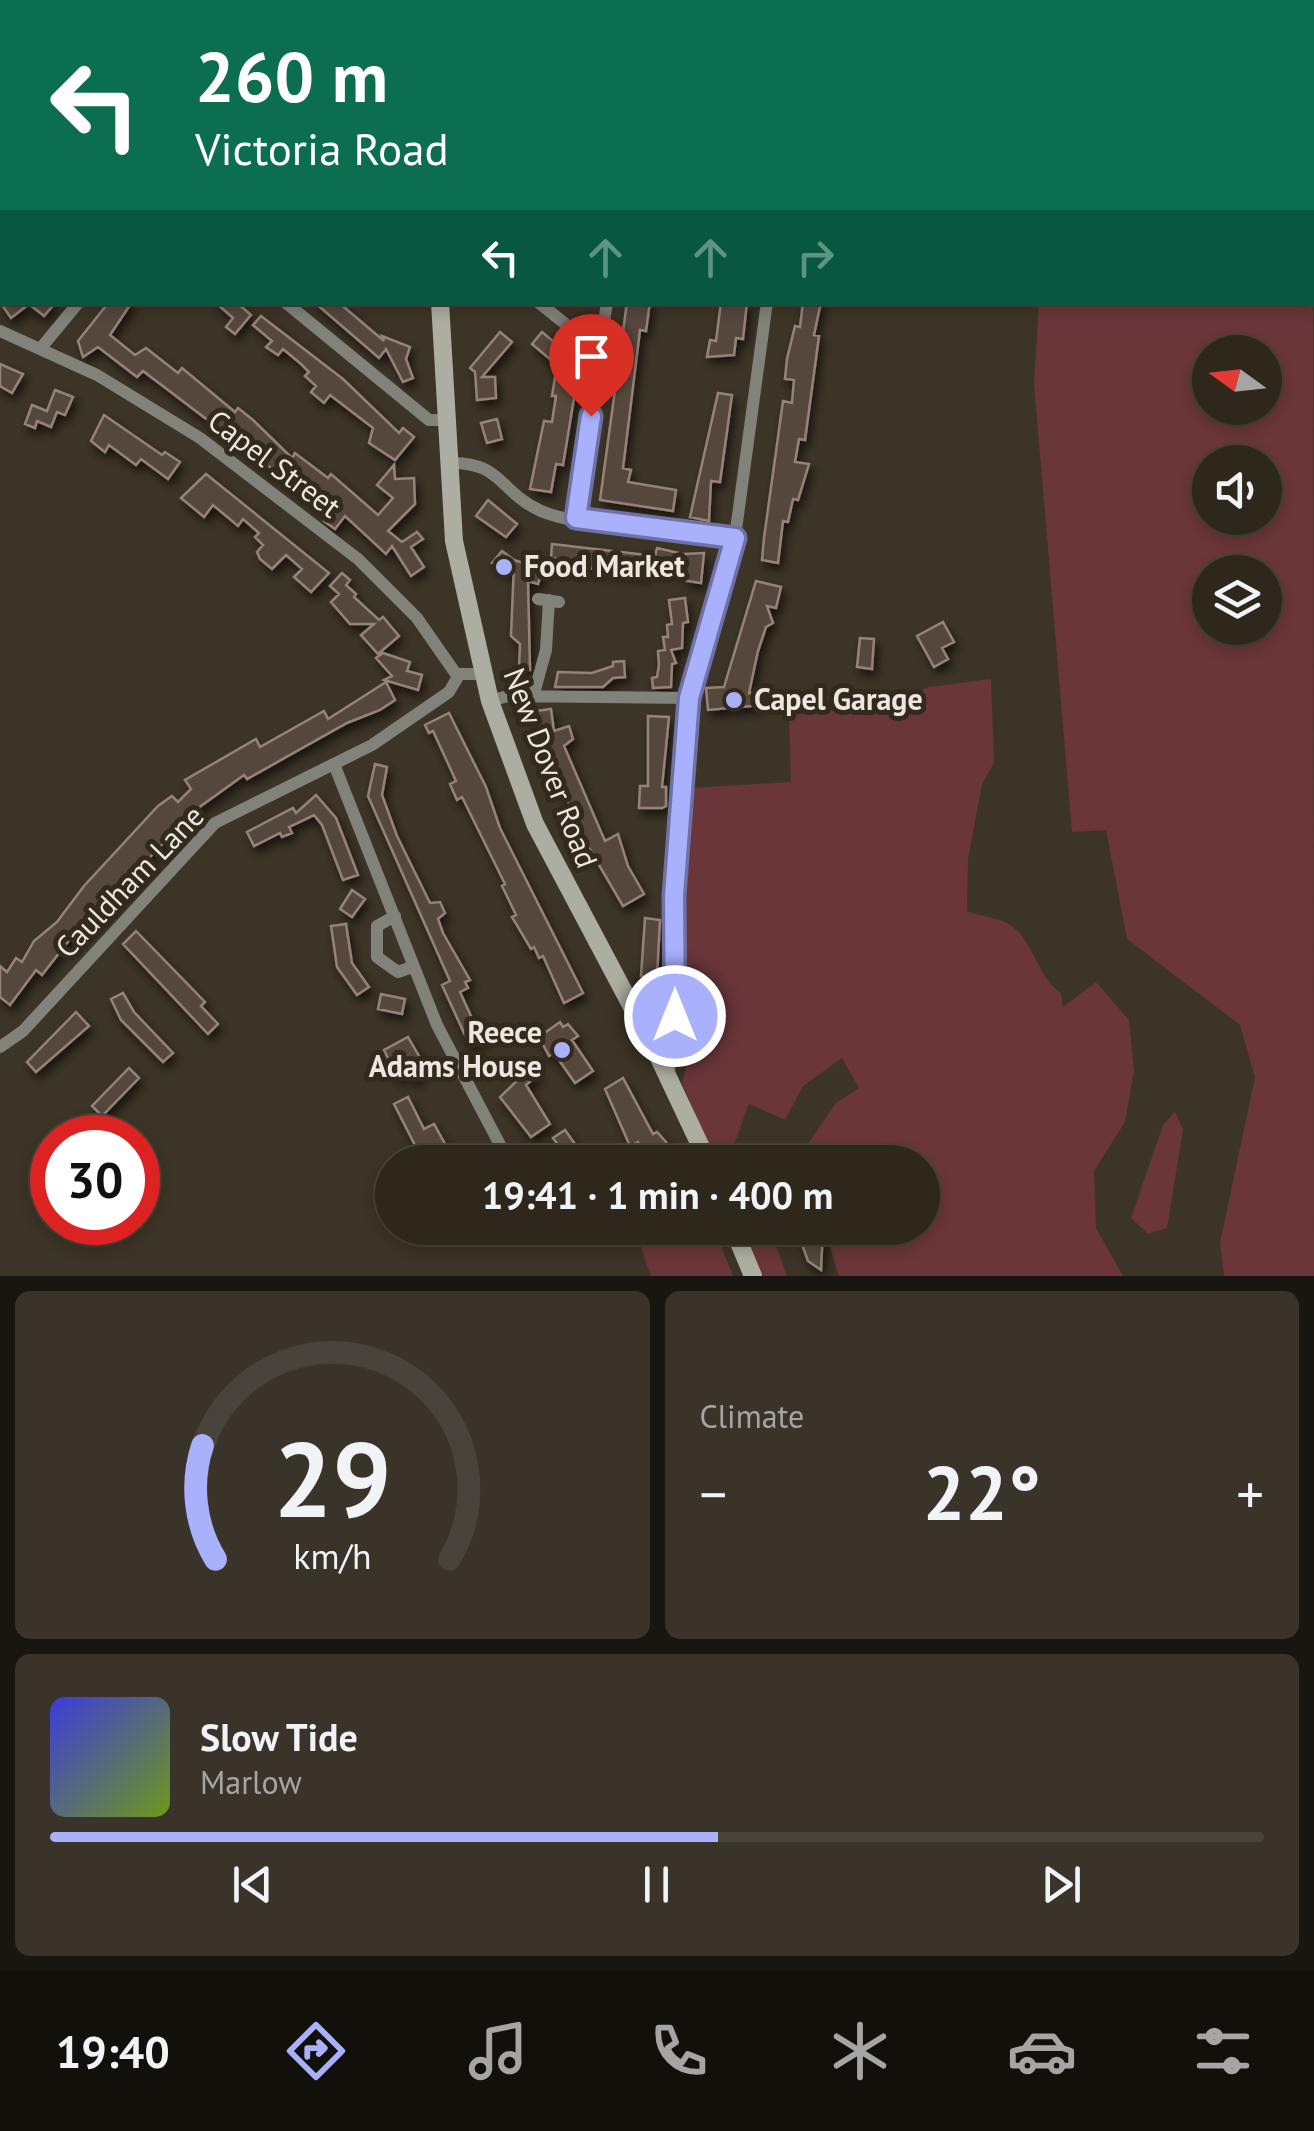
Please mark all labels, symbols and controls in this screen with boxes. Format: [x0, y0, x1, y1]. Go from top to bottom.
text: 260 m [195, 31, 388, 121]
icon: left [30, 40, 160, 170]
text: Victoria Road [195, 119, 449, 177]
icon: left [473, 230, 528, 285]
icon: ahead [578, 230, 633, 285]
icon: ahead [683, 230, 738, 285]
icon: right [788, 230, 843, 285]
pin [549, 314, 634, 417]
icon: arrive [564, 329, 619, 384]
north arrow [1192, 335, 1282, 425]
map controls [1192, 335, 1282, 645]
street label: Capel Street [201, 400, 349, 525]
button: sound [1192, 445, 1282, 535]
place label: Food Market [524, 546, 685, 585]
button: layers [1192, 555, 1282, 645]
marker: Food Market [493, 556, 515, 578]
street label: New Dover Road [495, 662, 607, 873]
place label: Capel Garage [754, 679, 923, 718]
marker: Capel Garage [723, 689, 745, 711]
street label: Cauldham Lane [46, 796, 212, 966]
position arrow [623, 964, 727, 1068]
place label: Reece Adams House [369, 1012, 542, 1085]
marker: Reece Adams House [551, 1039, 573, 1061]
speed limit sign: 30 [30, 1115, 160, 1245]
text: 19:41 · 1 min · 400 m [482, 1170, 833, 1219]
text: Climate [700, 1395, 804, 1437]
text: 29 [273, 1411, 391, 1546]
text: 22° [923, 1444, 1041, 1541]
text: − [700, 1458, 727, 1529]
text: + [1236, 1458, 1264, 1529]
text: km/h [293, 1533, 371, 1579]
text: Slow Tide [200, 1712, 358, 1761]
text: Marlow [200, 1761, 302, 1803]
icon: previous [225, 1857, 280, 1912]
icon: pause [629, 1857, 684, 1912]
icon: next [1034, 1857, 1089, 1912]
icon: directions [281, 2016, 351, 2086]
icon: music [463, 2016, 533, 2086]
icon: phone [644, 2016, 714, 2086]
icon: climate [825, 2016, 895, 2086]
icon: car [1007, 2016, 1077, 2086]
icon: filters [1188, 2016, 1258, 2086]
text: 19:40 [56, 2022, 170, 2080]

